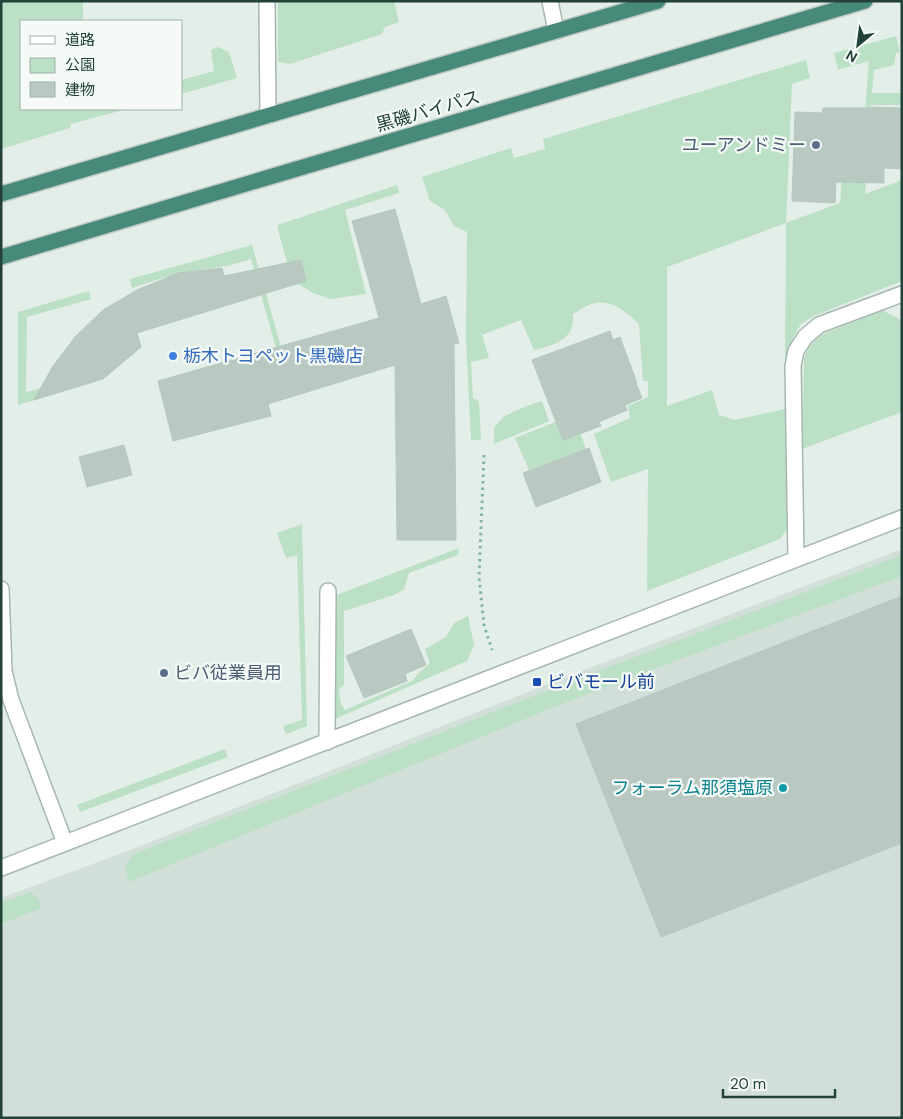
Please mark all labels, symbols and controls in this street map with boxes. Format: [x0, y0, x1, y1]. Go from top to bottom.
legend [20, 20, 182, 110]
north arrow [833, 20, 883, 70]
text: 道路 [65, 30, 95, 50]
text: N [843, 46, 861, 67]
text: 公園 [65, 55, 95, 75]
text: 建物 [65, 80, 95, 100]
street label: 黒磯バイパス [373, 85, 483, 137]
place label: ユーアンドミー [681, 133, 806, 157]
marker: ユーアンドミー [810, 139, 822, 151]
place label: 栃木トヨペット黒磯店 [183, 344, 363, 368]
marker: 栃木トヨペット黒磯店 [167, 350, 179, 362]
place label: ビバ従業員用 [174, 661, 282, 685]
marker: ビバ従業員用 [158, 667, 170, 679]
place label: ビバモール前 [547, 670, 655, 694]
marker: ビバモール前 [531, 676, 543, 688]
place label: フォーラム那須塩原 [612, 776, 773, 800]
marker: フォーラム那須塩原 [777, 782, 789, 794]
scale bar [723, 1066, 836, 1098]
text: 20 m [730, 1074, 766, 1094]

